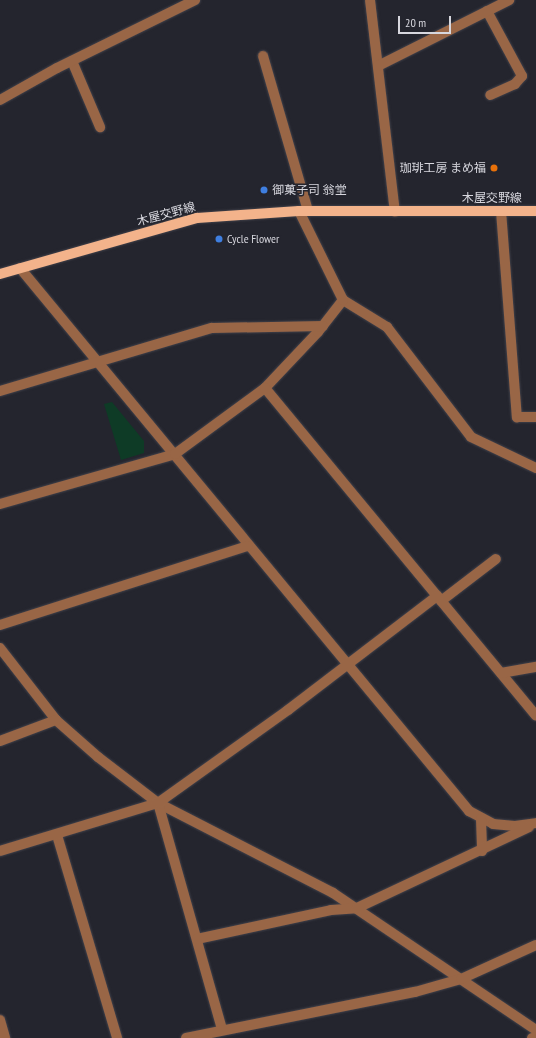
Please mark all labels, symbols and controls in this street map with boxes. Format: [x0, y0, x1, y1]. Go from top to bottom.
scale bar [400, 8, 453, 34]
text: 20 m [405, 15, 426, 30]
place label: 珈琲工房 まめ福 [399, 161, 486, 175]
marker: 珈琲工房 まめ福 [489, 163, 499, 173]
place label: 御菓子司 翁堂 [272, 183, 347, 197]
marker: 御菓子司 翁堂 [259, 185, 269, 195]
street label: 木屋交野線 [462, 191, 522, 205]
street label: 木屋交野線 [135, 199, 197, 229]
place label: Cycle Flower [227, 232, 279, 246]
marker: Cycle Flower [214, 234, 224, 244]

